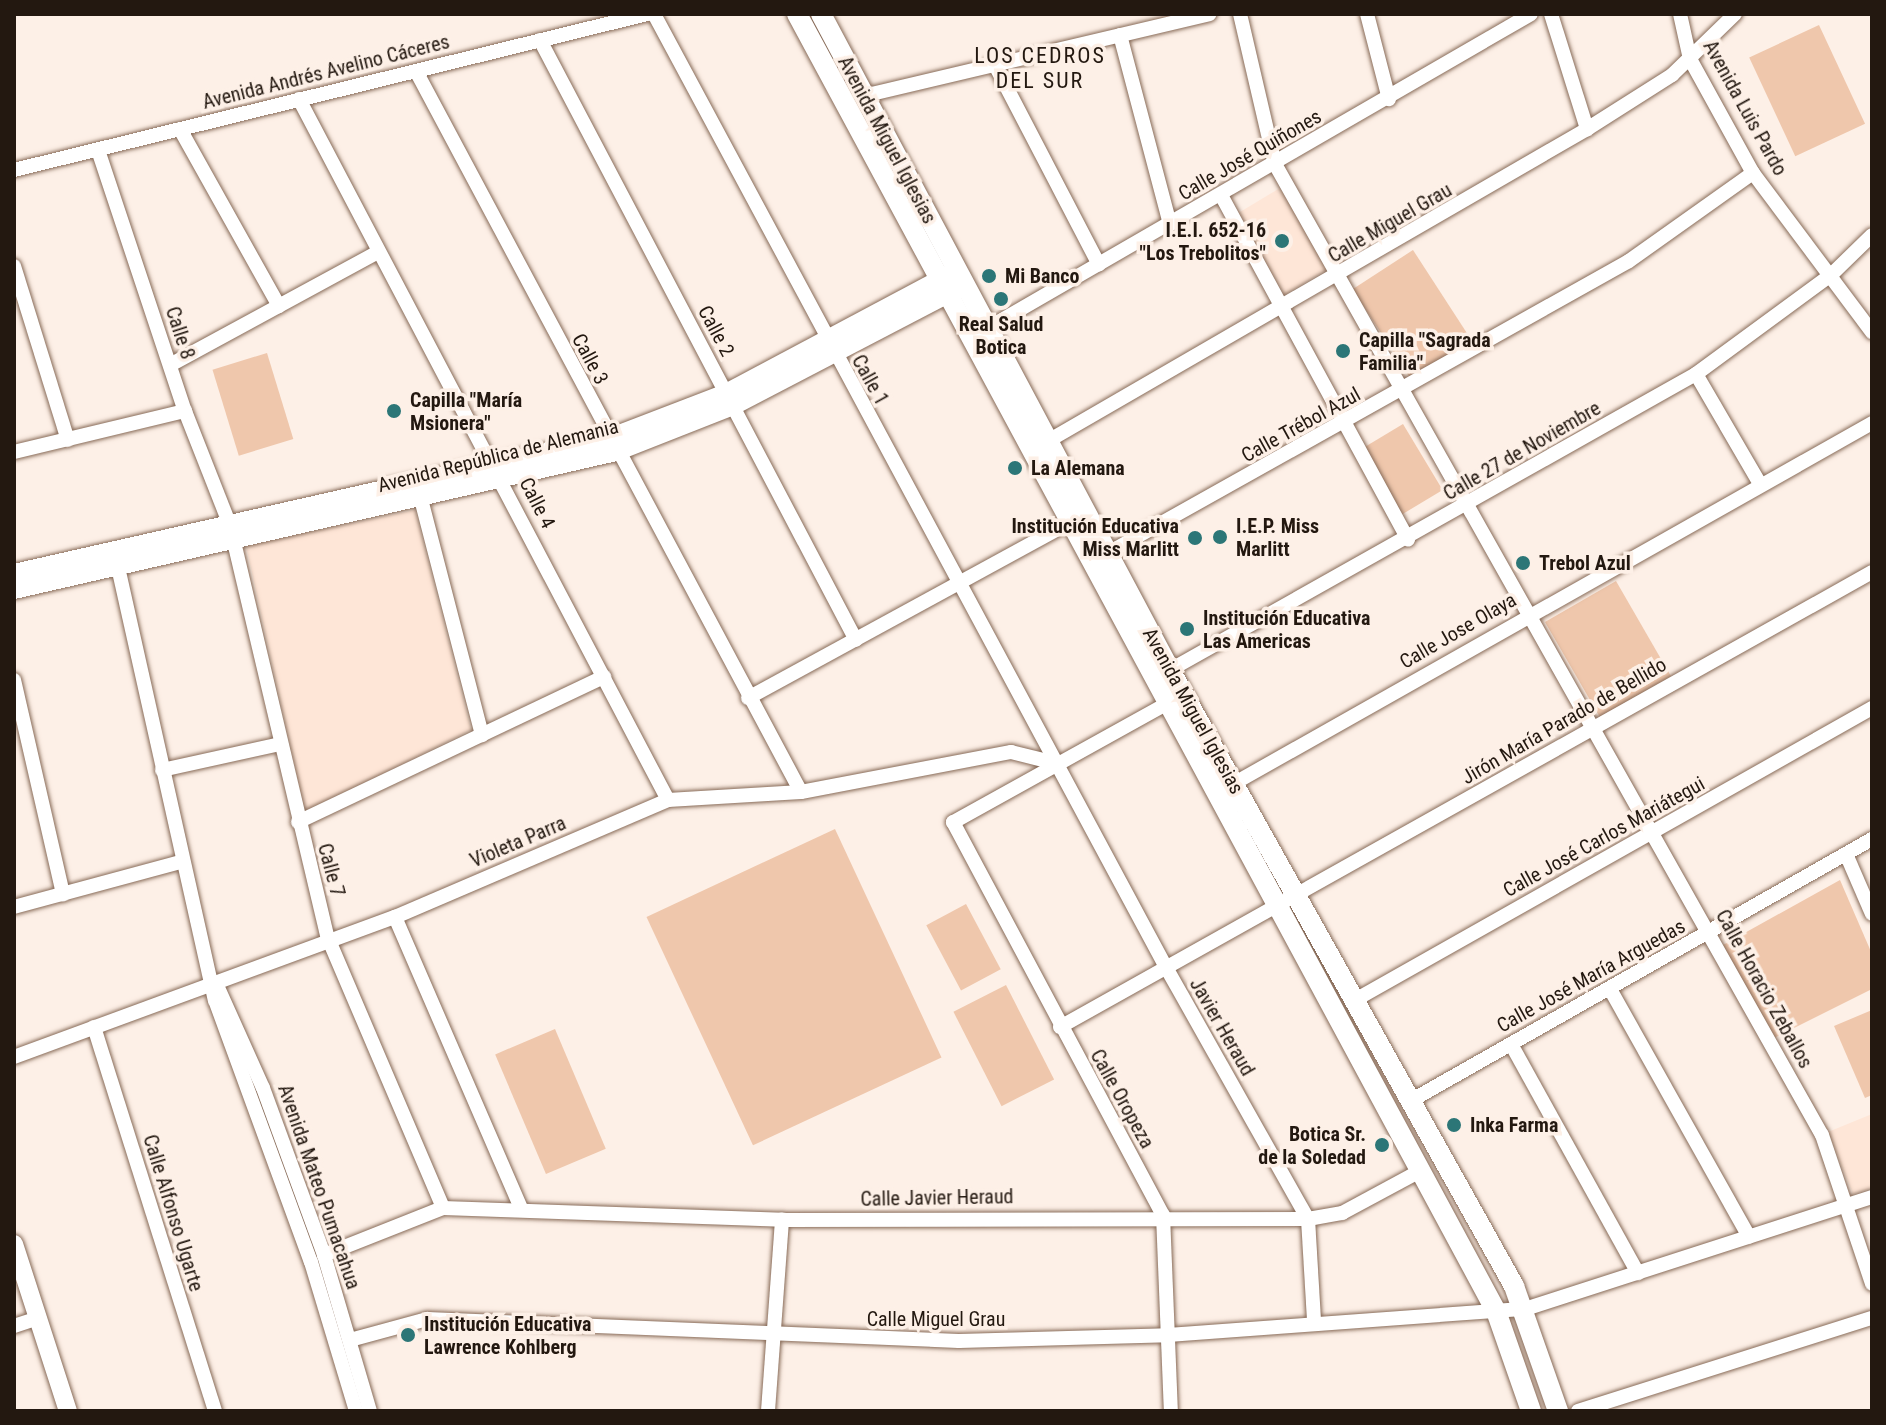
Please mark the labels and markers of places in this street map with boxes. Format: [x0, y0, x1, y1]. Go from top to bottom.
place label: I.E.I. 652-16 "Los Trebolitos" [1139, 218, 1266, 265]
marker: I.E.I. 652-16 "Los Trebolitos" [1273, 232, 1291, 250]
place label: Mi Banco [1005, 264, 1079, 288]
marker: Mi Banco [980, 267, 998, 285]
marker: Real Salud Botica [992, 290, 1010, 308]
place label: Real Salud Botica [959, 312, 1043, 359]
place label: Capilla "Sagrada Familia" [1359, 328, 1491, 375]
marker: Capilla "Sagrada Familia" [1334, 342, 1352, 360]
place label: Capilla "María Msionera" [410, 388, 522, 435]
marker: Capilla "María Msionera" [385, 402, 403, 420]
place label: La Alemana [1031, 456, 1125, 480]
marker: La Alemana [1006, 459, 1024, 477]
place label: Institución Educativa Miss Marlitt [1011, 514, 1179, 561]
place label: I.E.P. Miss Marlitt [1236, 514, 1319, 561]
marker: I.E.P. Miss Marlitt [1211, 528, 1229, 546]
marker: Institución Educativa Miss Marlitt [1186, 529, 1204, 547]
place label: Trebol Azul [1539, 551, 1631, 575]
marker: Trebol Azul [1514, 554, 1532, 572]
place label: Institución Educativa Las Americas [1203, 606, 1371, 653]
marker: Institución Educativa Las Americas [1178, 620, 1196, 638]
place label: Inka Farma [1470, 1113, 1558, 1137]
marker: Inka Farma [1445, 1116, 1463, 1134]
place label: Botica Sr. de la Soledad [1258, 1122, 1366, 1169]
marker: Botica Sr. de la Soledad [1373, 1136, 1391, 1154]
place label: Institución Educativa Lawrence Kohlberg [424, 1312, 592, 1359]
marker: Institución Educativa Lawrence Kohlberg [399, 1326, 417, 1344]

